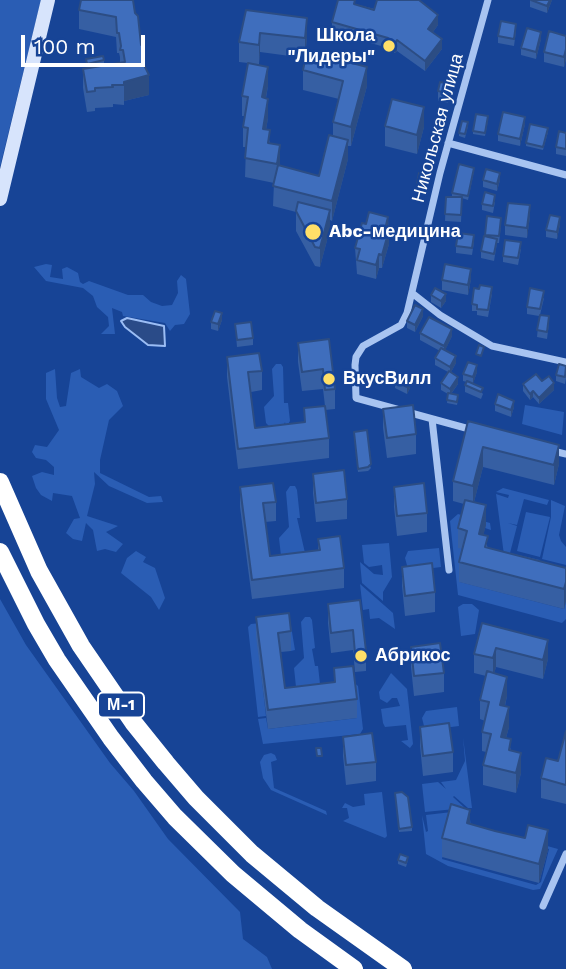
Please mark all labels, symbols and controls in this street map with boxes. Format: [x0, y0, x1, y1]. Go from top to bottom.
scale bar [24, 21, 149, 65]
place label: Школа "Лидеры" [287, 25, 375, 68]
text: 100 m [34, 34, 96, 59]
marker: Школа "Лидеры" [381, 38, 397, 54]
street label: Никольская улица [408, 51, 468, 205]
place label: Abc-медицина [329, 221, 461, 243]
marker: Abc-медицина [303, 222, 323, 242]
place label: ВкусВилл [343, 368, 432, 390]
marker: ВкусВилл [321, 371, 337, 387]
place label: Абрикос [375, 645, 450, 667]
marker: Абрикос [353, 648, 369, 664]
road number: М-1 [98, 692, 144, 718]

